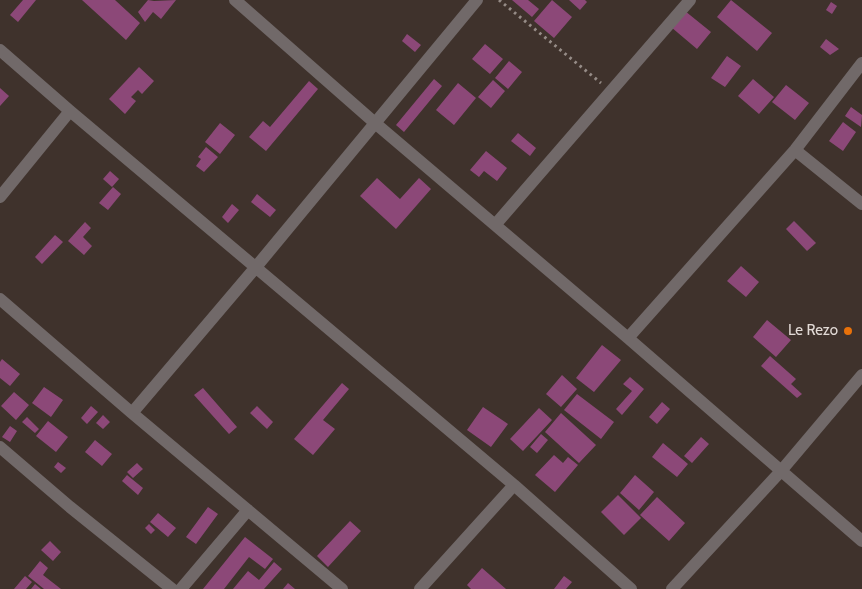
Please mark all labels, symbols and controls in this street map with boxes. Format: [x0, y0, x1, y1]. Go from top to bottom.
place label: Le Rezo [788, 322, 838, 340]
marker: Le Rezo [842, 325, 854, 337]

